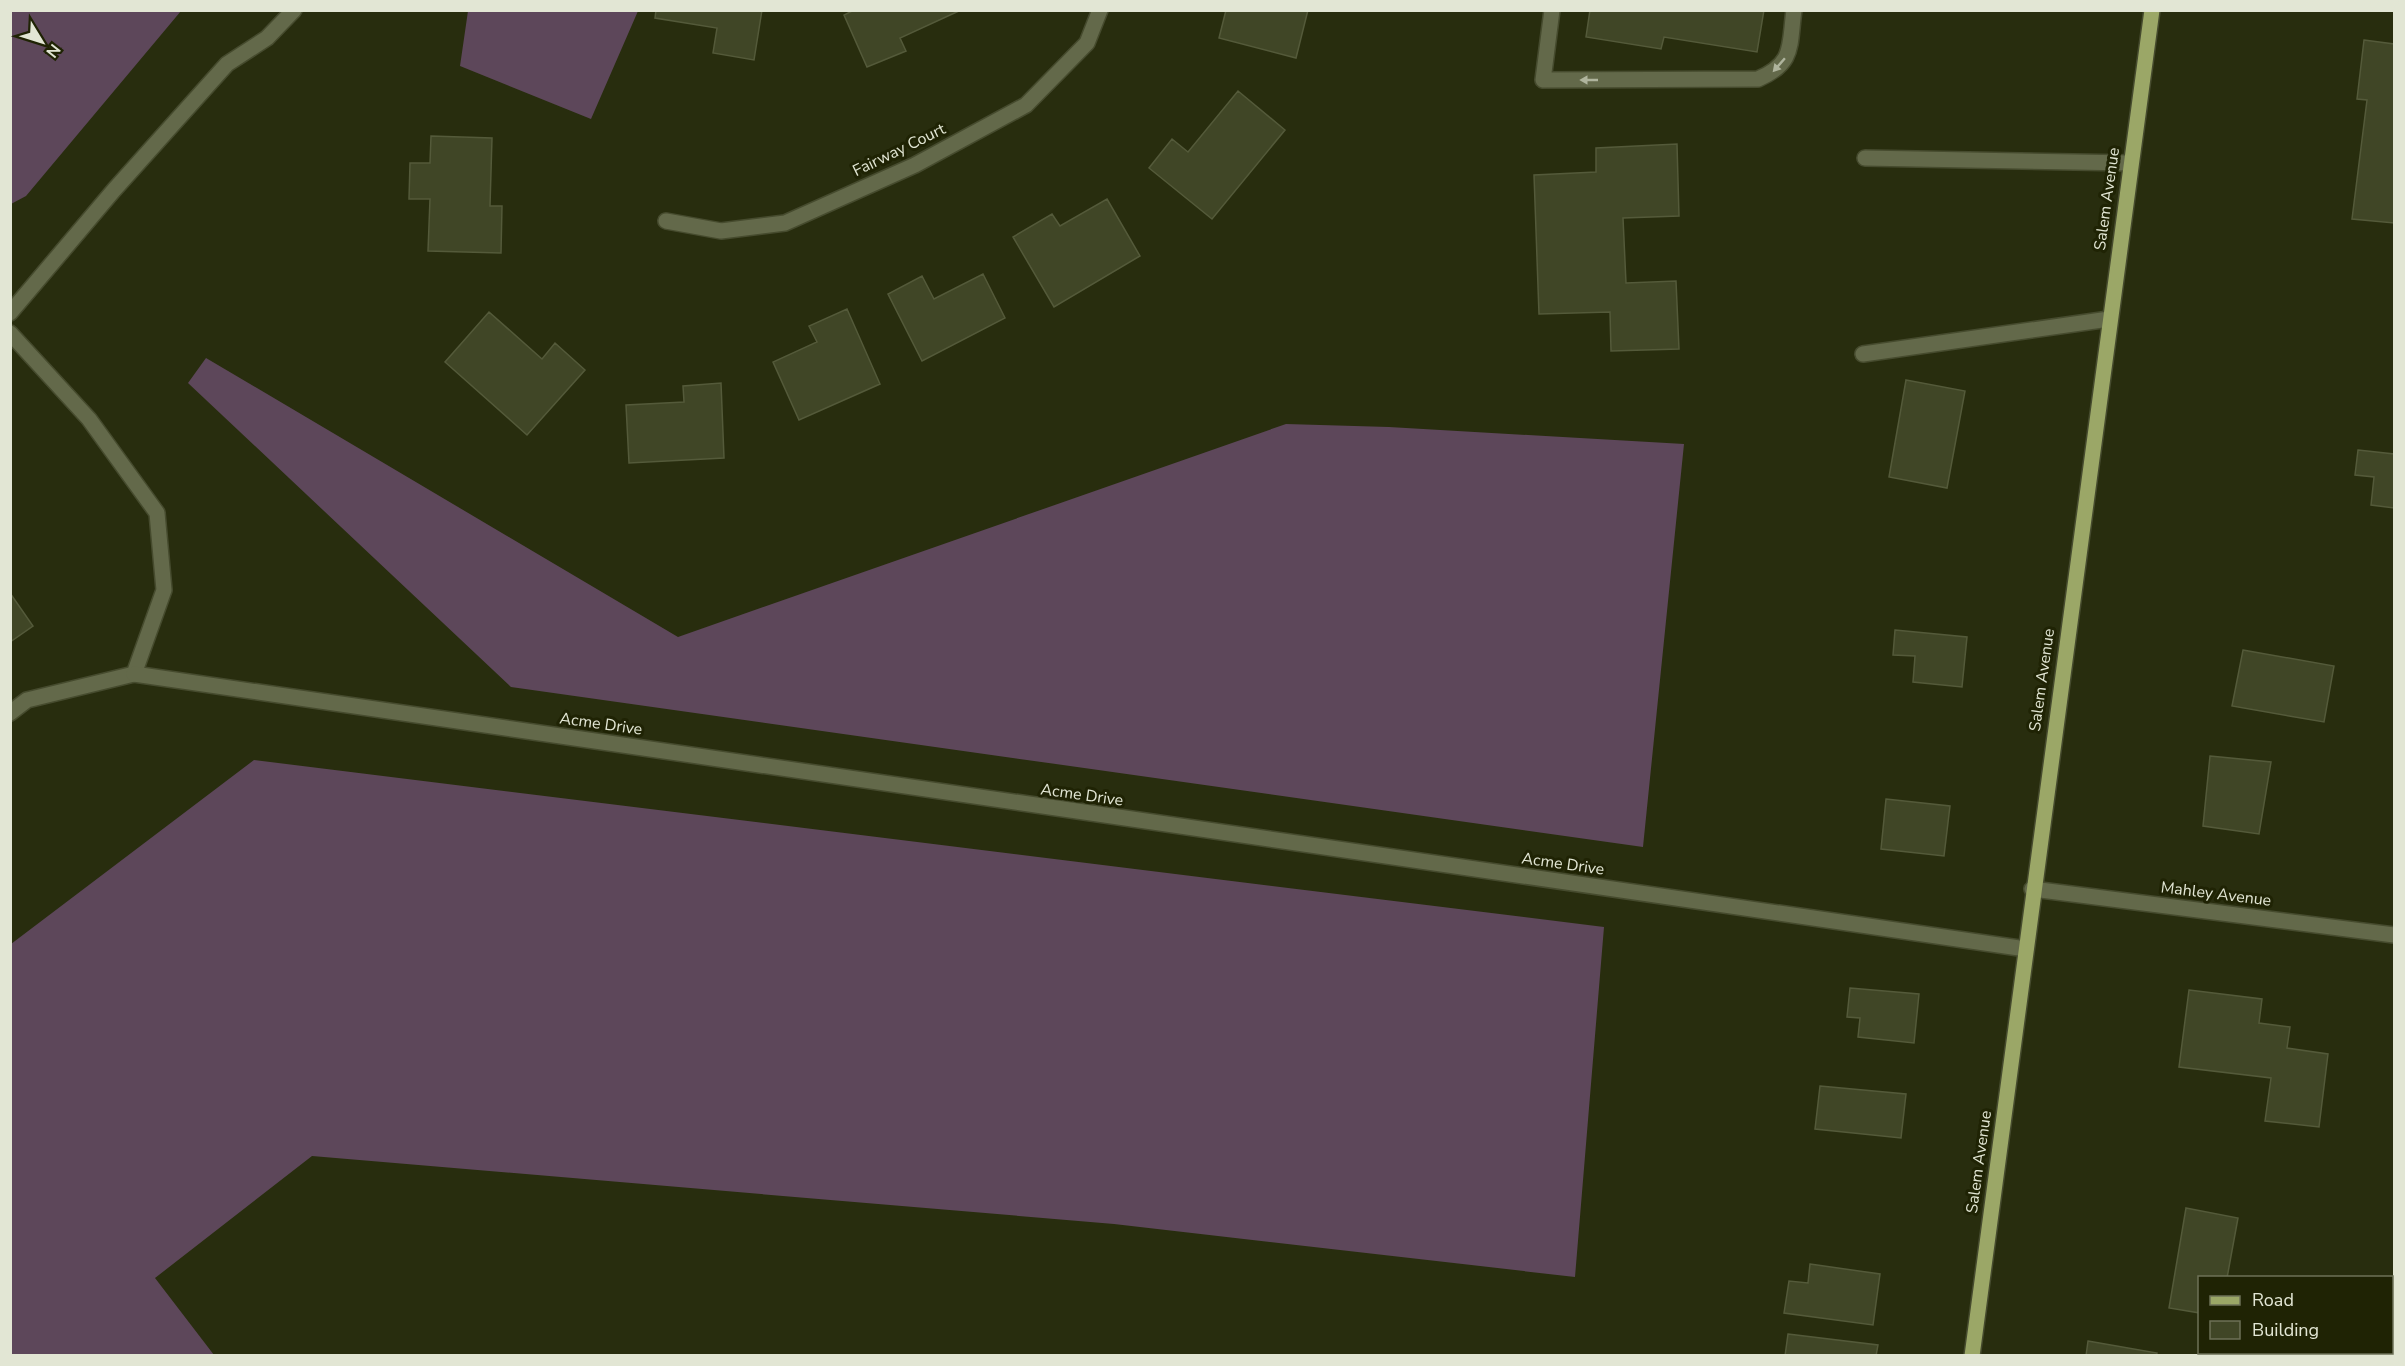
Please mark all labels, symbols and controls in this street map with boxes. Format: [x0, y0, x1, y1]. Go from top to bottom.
north arrow [12, 12, 72, 72]
text: N [41, 39, 65, 62]
one-way arrow [1773, 57, 1786, 72]
one-way arrow [1580, 75, 1599, 84]
street label: Fairway Court [849, 118, 949, 182]
street label: Salem Avenue [2089, 146, 2125, 252]
street label: Salem Avenue [2024, 627, 2060, 733]
street label: Acme Drive [558, 707, 644, 741]
street label: Acme Drive [1039, 778, 1125, 812]
street label: Acme Drive [1520, 847, 1606, 881]
street label: Mahley Avenue [2160, 876, 2272, 912]
street label: Salem Avenue [1961, 1109, 1997, 1215]
legend [2198, 1276, 2393, 1354]
text: Road [2252, 1288, 2294, 1312]
text: Building [2252, 1318, 2319, 1342]

